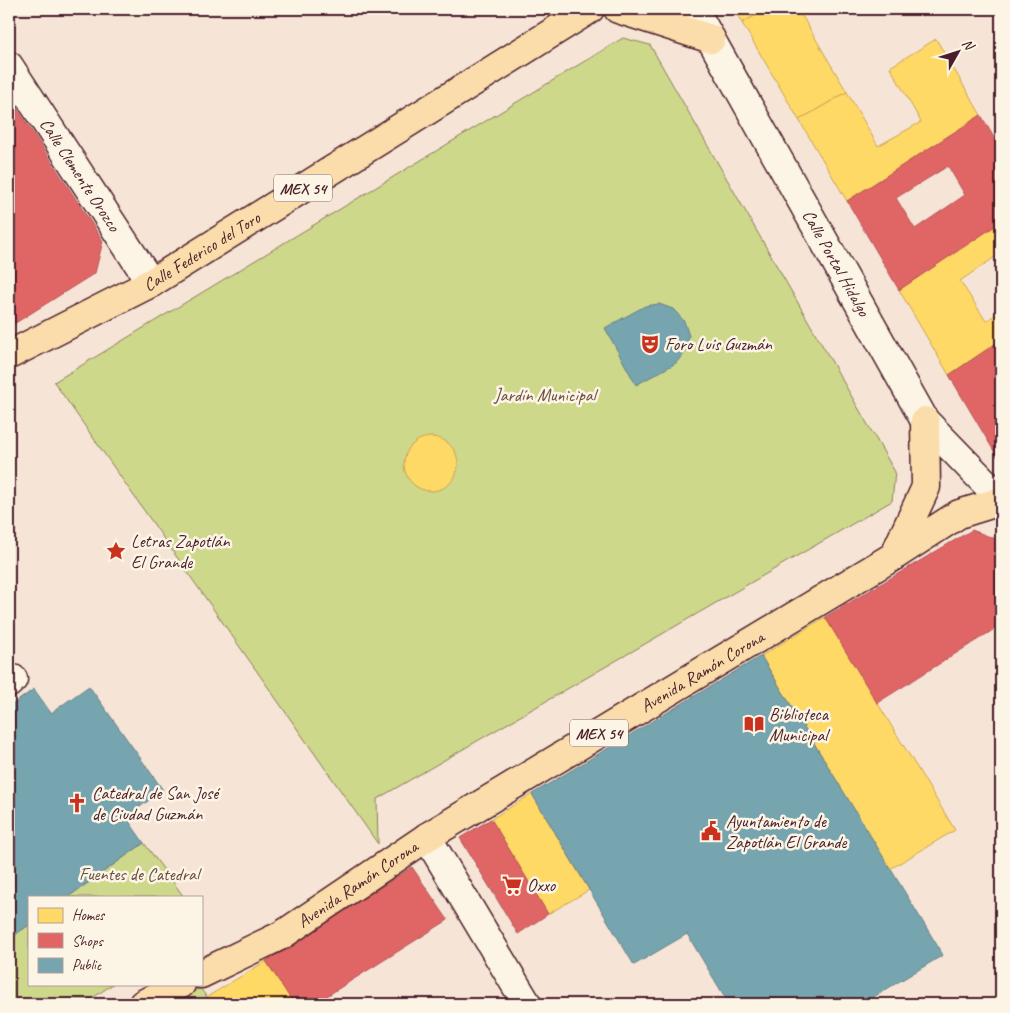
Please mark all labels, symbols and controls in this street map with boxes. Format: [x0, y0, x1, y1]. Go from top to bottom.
north arrow [932, 28, 982, 78]
text: N [958, 35, 979, 55]
street label: Calle Clemente Orozco [35, 114, 126, 237]
road number: MEX 54 [274, 174, 332, 202]
street label: Calle Federico del Toro [140, 206, 265, 296]
street label: Calle Portal Hidalgo [798, 206, 876, 321]
theatre icon: Foro Luis Guzmán [639, 333, 661, 355]
place label: Foro Luis Guzmán [665, 333, 773, 355]
park label: Jardín Municipal [493, 384, 599, 406]
place label: Letras Zapotlán El Grande [131, 530, 230, 573]
place icon: Letras Zapotlán El Grande [105, 540, 127, 562]
street label: Avenida Ramón Corona [636, 625, 769, 717]
place label: Biblioteca Municipal [769, 703, 830, 746]
library icon: Biblioteca Municipal [743, 713, 765, 735]
road number: MEX 54 [570, 720, 628, 746]
place label: Catedral de San José de Ciudad Guzmán [92, 782, 221, 825]
church icon: Catedral de San José de Ciudad Guzmán [66, 792, 88, 814]
place label: Ayuntamiento de Zapotlán El Grande [726, 810, 848, 853]
public building icon: Ayuntamiento de Zapotlán El Grande [700, 820, 722, 842]
street label: Avenida Ramón Corona [293, 835, 423, 932]
park label: Fuentes de Catedral [79, 863, 202, 885]
supermarket icon: Oxxo [501, 874, 523, 896]
place label: Oxxo [527, 874, 557, 896]
legend [28, 896, 202, 986]
text: Homes [72, 906, 106, 925]
text: Shops [72, 932, 105, 951]
text: Public [72, 956, 102, 975]

